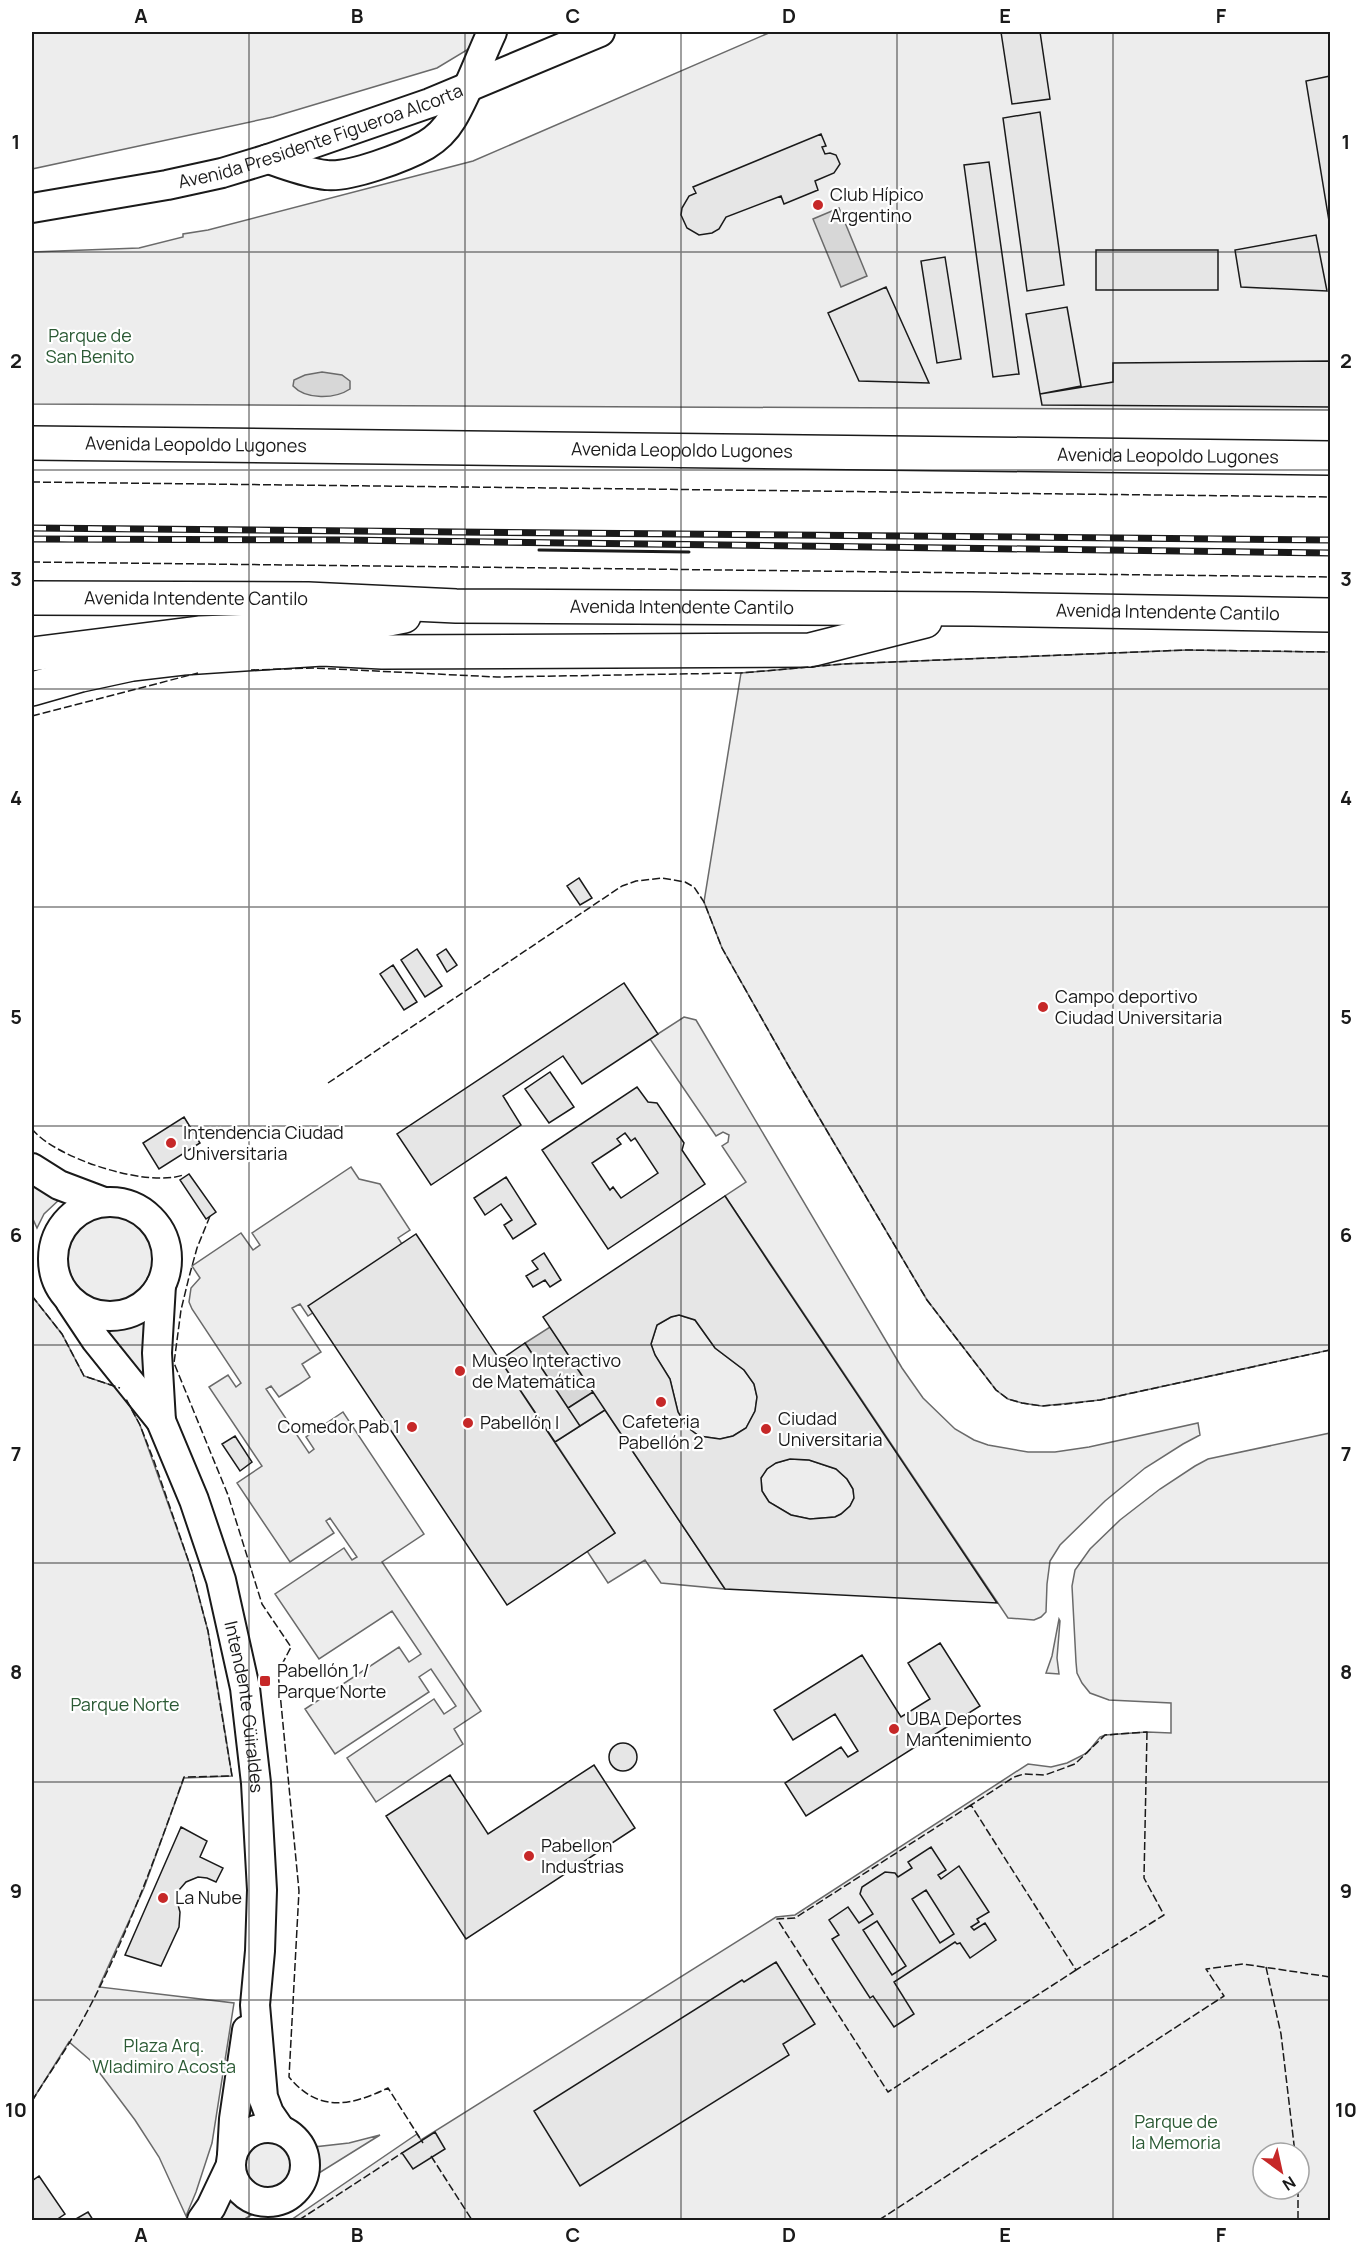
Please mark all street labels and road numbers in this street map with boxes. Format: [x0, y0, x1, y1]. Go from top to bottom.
street label: Avenida Presidente Figueroa Alcorta [176, 78, 466, 193]
street label: Avenida Leopoldo Lugones [85, 431, 307, 457]
street label: Avenida Leopoldo Lugones [571, 436, 793, 463]
street label: Avenida Leopoldo Lugones [1057, 442, 1279, 468]
street label: Avenida Intendente Cantilo [84, 585, 308, 610]
street label: Avenida Intendente Cantilo [570, 594, 794, 619]
street label: Avenida Intendente Cantilo [1056, 597, 1280, 625]
street label: Intendente Güiraldes [219, 1618, 270, 1794]

